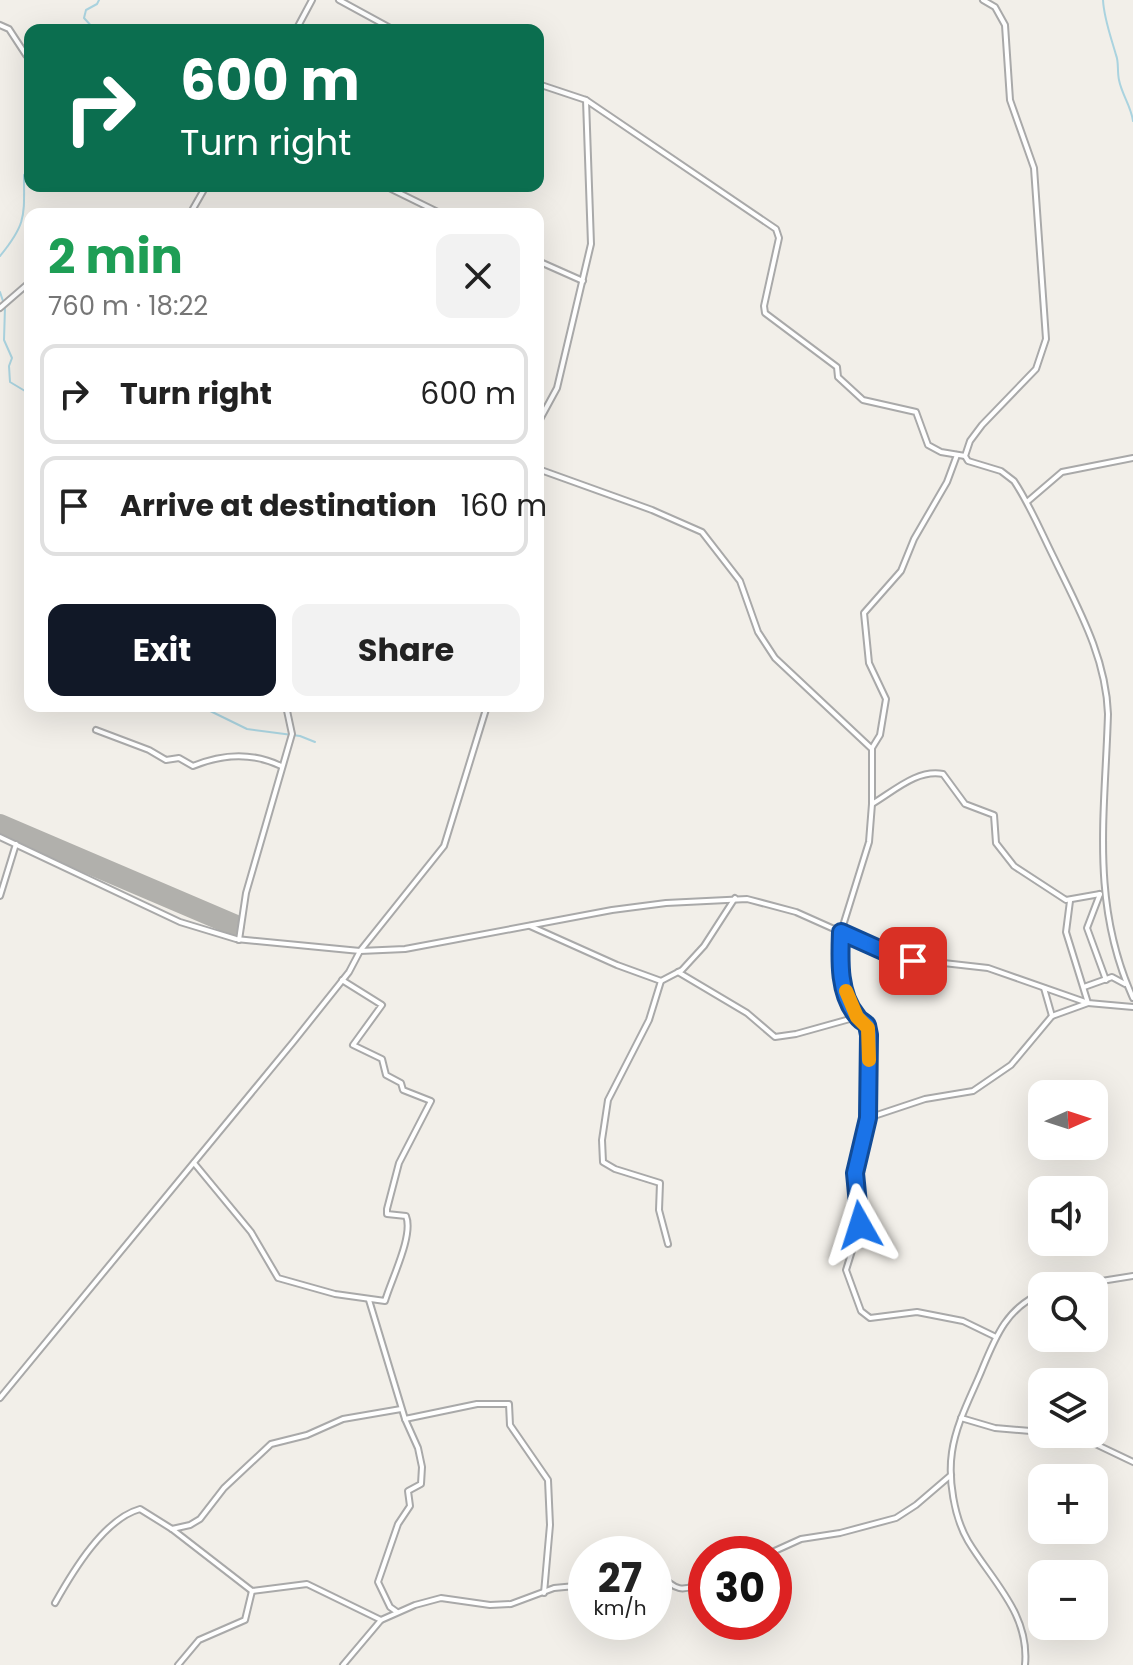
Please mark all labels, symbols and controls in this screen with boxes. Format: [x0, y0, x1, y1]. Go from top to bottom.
text: 600 m [180, 41, 360, 120]
icon: right [48, 56, 152, 160]
text: Turn right [180, 117, 351, 168]
text: 2 min [48, 223, 183, 290]
button: close [436, 234, 520, 318]
text: 760 m · 18:22 [48, 288, 208, 324]
icon: right [52, 372, 96, 416]
text: Turn right [120, 372, 272, 415]
text: 600 m [420, 372, 516, 415]
icon: arrive [52, 484, 96, 528]
text: Arrive at destination [120, 484, 437, 527]
text: 160 m [461, 484, 547, 527]
button: Exit [48, 604, 276, 696]
button: Share [292, 604, 520, 696]
pin [879, 927, 947, 995]
icon: arrive [891, 939, 935, 983]
north arrow [1028, 1080, 1108, 1160]
map controls [1028, 1080, 1108, 1640]
button: sound [1028, 1176, 1108, 1256]
position arrow [818, 1183, 902, 1267]
button: search [1028, 1272, 1108, 1352]
button: layers [1028, 1368, 1108, 1448]
button: + [1028, 1464, 1108, 1544]
speed limit sign: 30 [688, 1536, 792, 1640]
text: 27 [598, 1550, 642, 1606]
button: − [1028, 1560, 1108, 1640]
text: km/h [593, 1594, 647, 1622]

